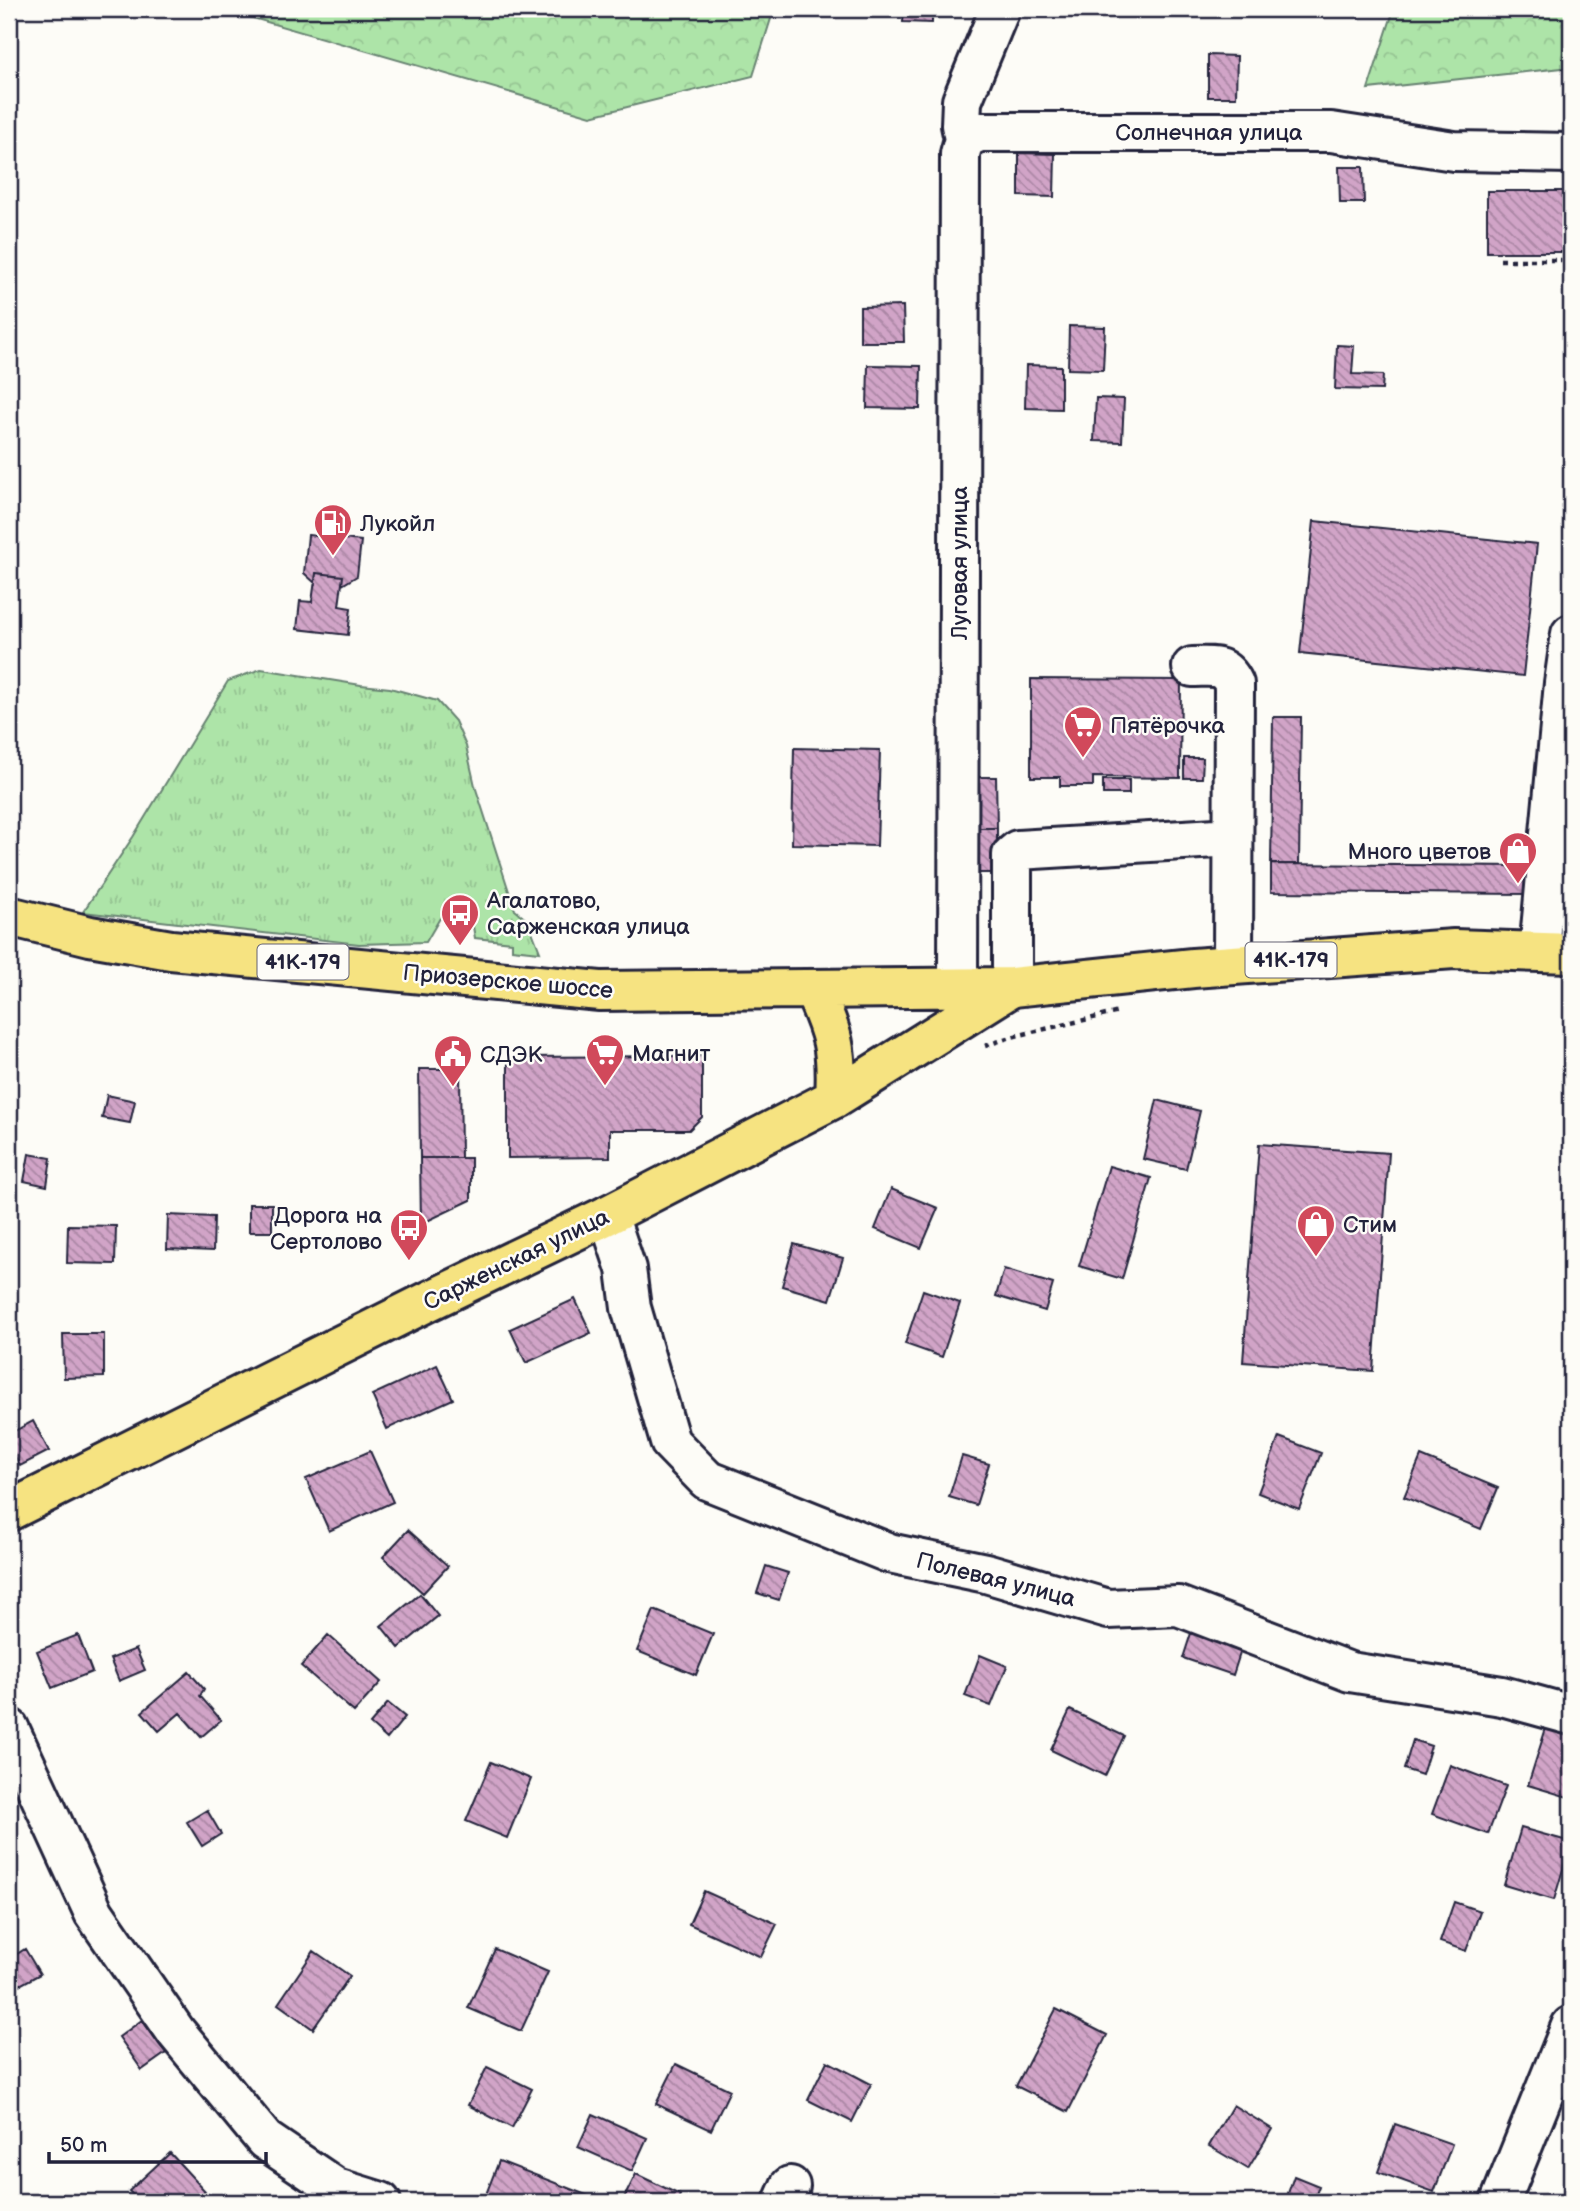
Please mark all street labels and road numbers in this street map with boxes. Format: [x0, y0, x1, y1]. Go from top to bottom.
street label: Солнечная улица [1115, 119, 1303, 147]
street label: Луговая улица [946, 486, 974, 641]
road number: 41К-179 [1246, 942, 1336, 978]
road number: 41К-179 [258, 944, 348, 979]
street label: Приозерское шоссе [402, 959, 614, 1005]
street label: Сарженская улица [419, 1203, 614, 1317]
street label: Полевая улица [913, 1547, 1079, 1613]

